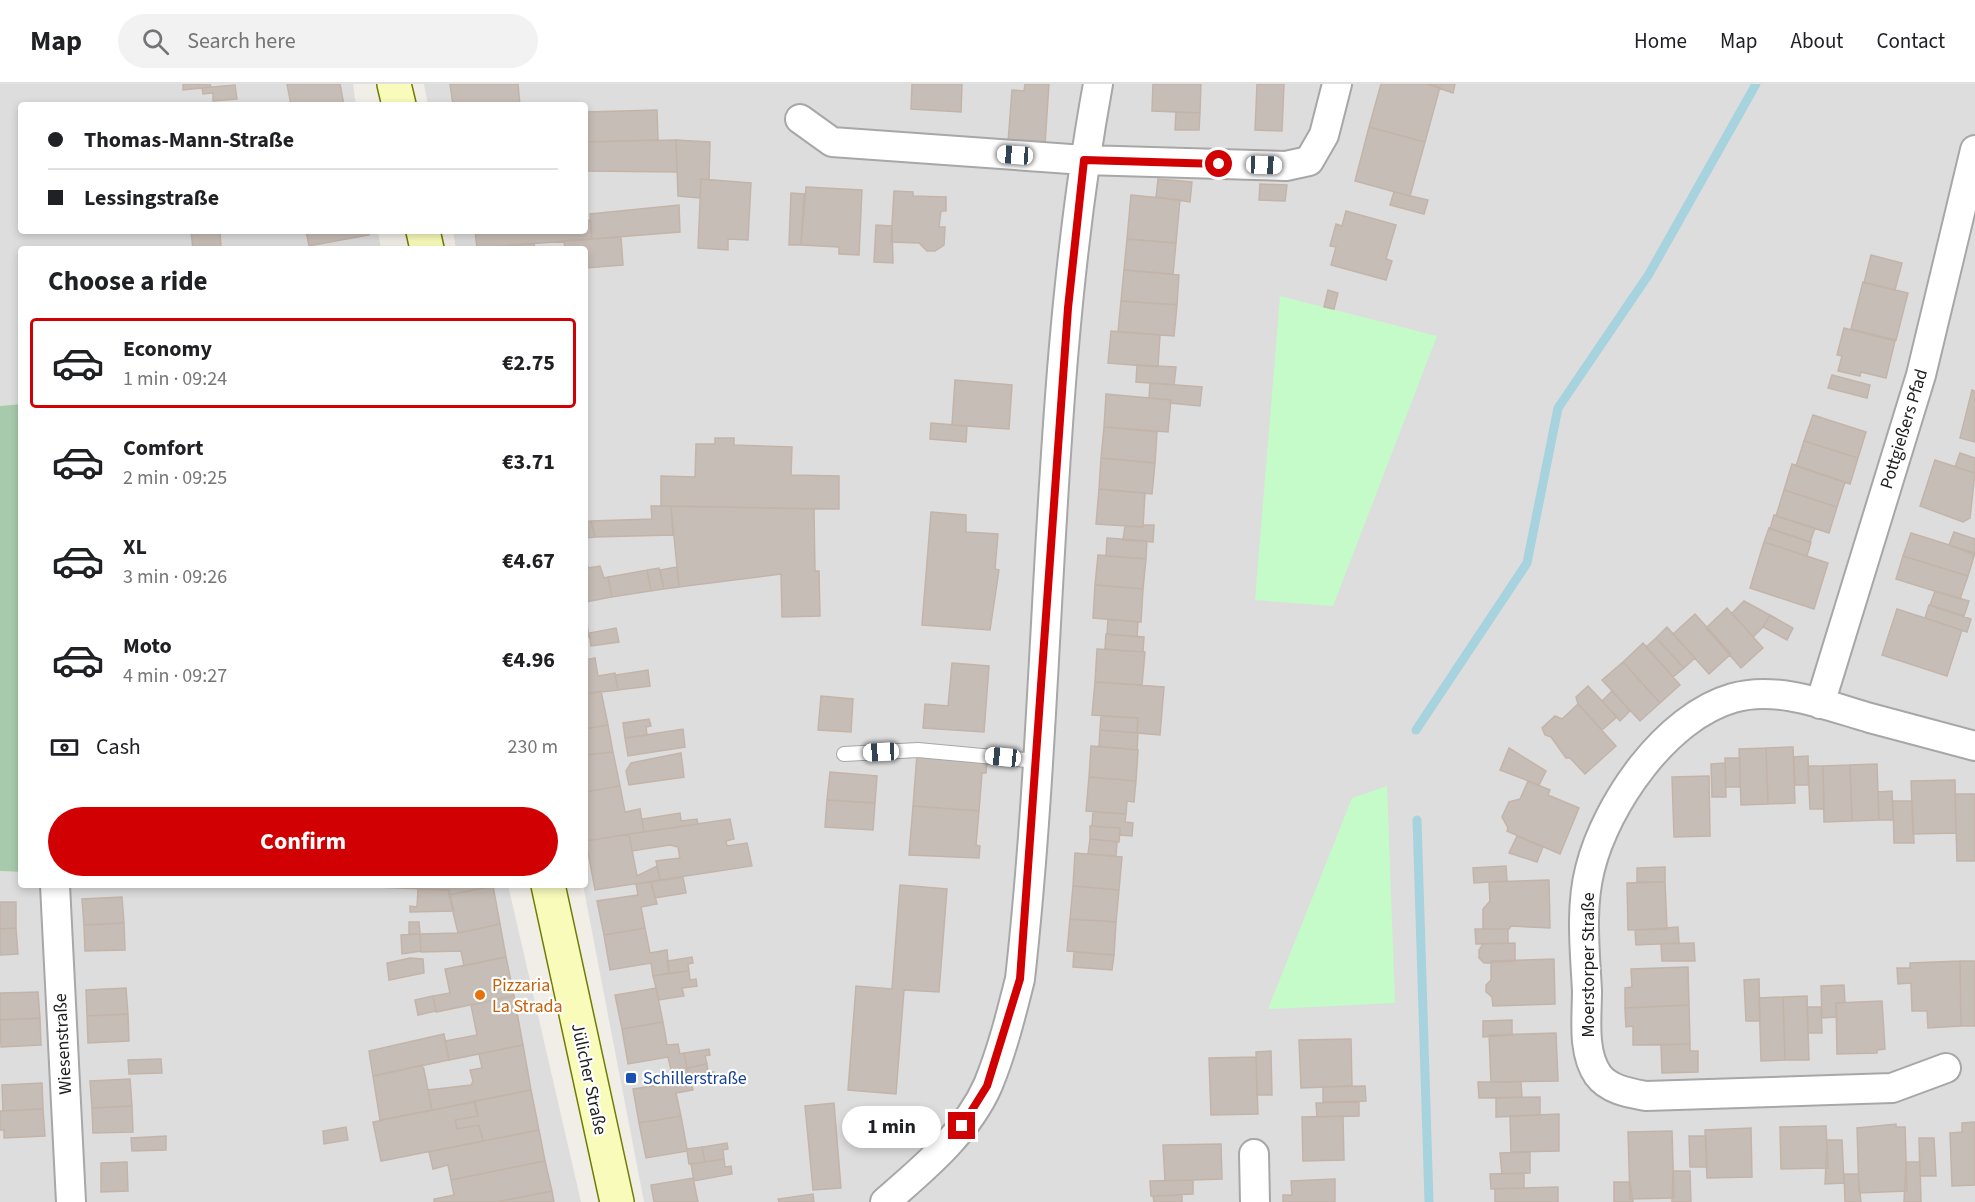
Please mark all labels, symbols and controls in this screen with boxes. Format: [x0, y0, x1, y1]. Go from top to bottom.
search box [118, 14, 538, 68]
text: Map [30, 21, 82, 61]
icon: search [139, 25, 172, 58]
text: Search here [187, 25, 296, 57]
text: Home [1634, 26, 1687, 56]
text: Map [1720, 26, 1758, 56]
text: About [1791, 26, 1843, 56]
text: Contact [1876, 26, 1945, 56]
text: Thomas-Mann-Straße [84, 124, 294, 156]
car [996, 145, 1034, 165]
route start [1205, 150, 1232, 177]
car [1246, 155, 1282, 175]
text: Lessingstraße [84, 182, 219, 214]
text: Choose a ride [48, 262, 208, 301]
text: Economy [123, 333, 212, 365]
icon: car [51, 336, 105, 390]
text: €2.75 [502, 347, 555, 379]
text: 1 min · 09:24 [123, 365, 227, 393]
street label: Pottgießers Pfad [1874, 366, 1934, 492]
text: Comfort [123, 432, 204, 464]
icon: car [51, 435, 105, 489]
text: €3.71 [502, 446, 555, 478]
text: 2 min · 09:25 [123, 464, 227, 492]
text: XL [123, 531, 147, 563]
icon: car [51, 534, 105, 588]
text: €4.67 [502, 545, 555, 577]
text: 3 min · 09:26 [123, 563, 227, 591]
text: Moto [123, 630, 172, 662]
icon: car [51, 633, 105, 687]
text: €4.96 [502, 644, 555, 676]
text: 4 min · 09:27 [123, 662, 227, 690]
icon: cash [48, 731, 81, 764]
text: Cash [96, 731, 141, 763]
text: 230 m [508, 733, 558, 761]
car [863, 742, 899, 762]
car [984, 746, 1022, 768]
button: Confirm [48, 807, 558, 876]
street label: Moerstorper Straße [1576, 892, 1601, 1038]
place label: Pizzaria La Strada [492, 973, 563, 1019]
marker: Pizzaria La Strada [473, 988, 487, 1002]
street label: Wiesenstraße [48, 993, 78, 1095]
street label: Jülicher Straße [565, 1021, 613, 1137]
place label: Schillerstraße [643, 1066, 747, 1091]
marker: Schillerstraße [624, 1071, 638, 1085]
callout: 1 min [842, 1105, 941, 1147]
route end [948, 1112, 975, 1139]
text: 1 min [867, 1113, 916, 1141]

